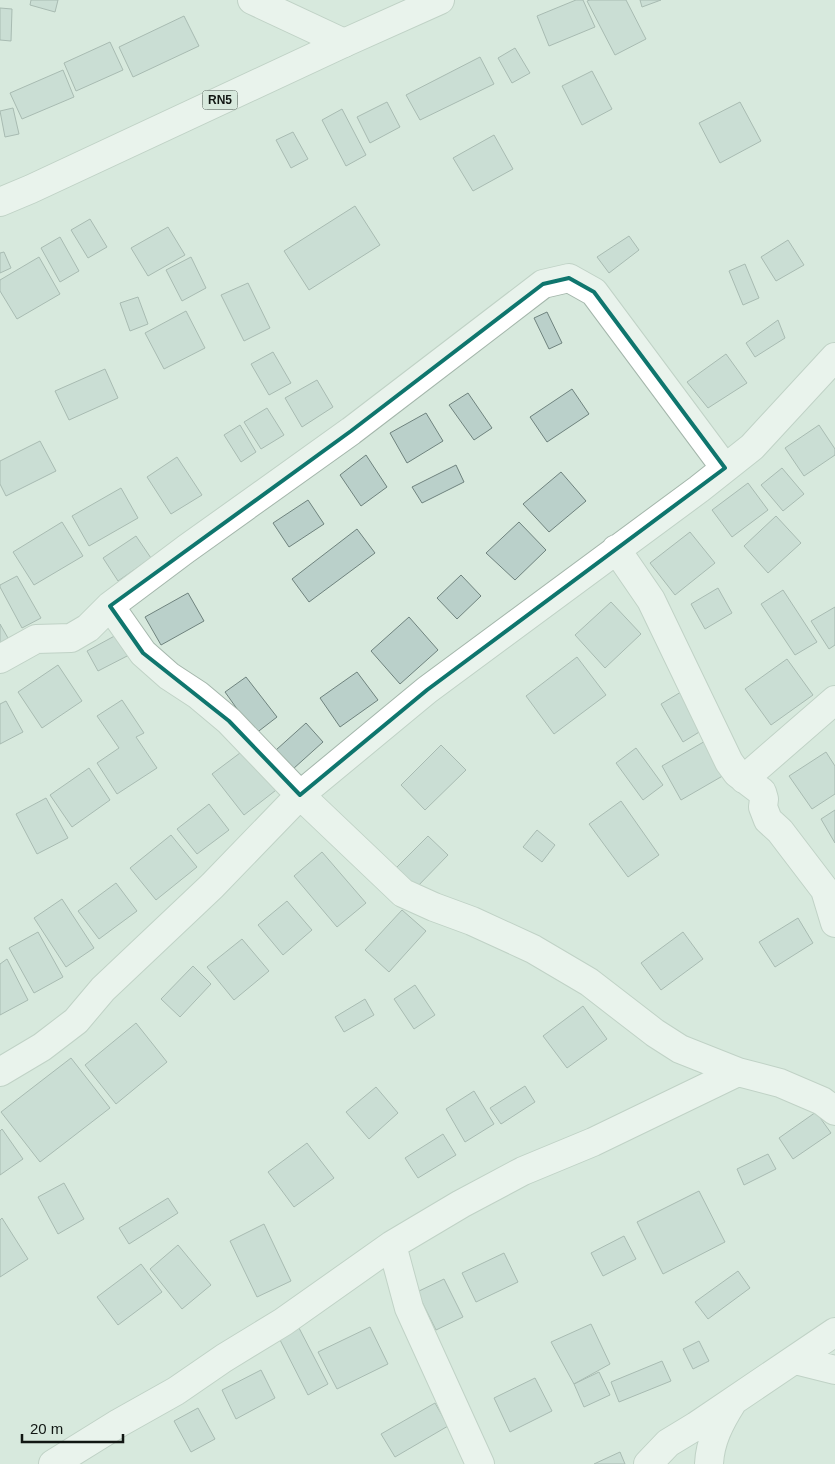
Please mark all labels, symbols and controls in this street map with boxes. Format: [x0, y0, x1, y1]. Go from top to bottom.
road number: RN5 [202, 90, 238, 110]
scale bar [22, 1412, 124, 1444]
text: 20 m [30, 1420, 63, 1437]

